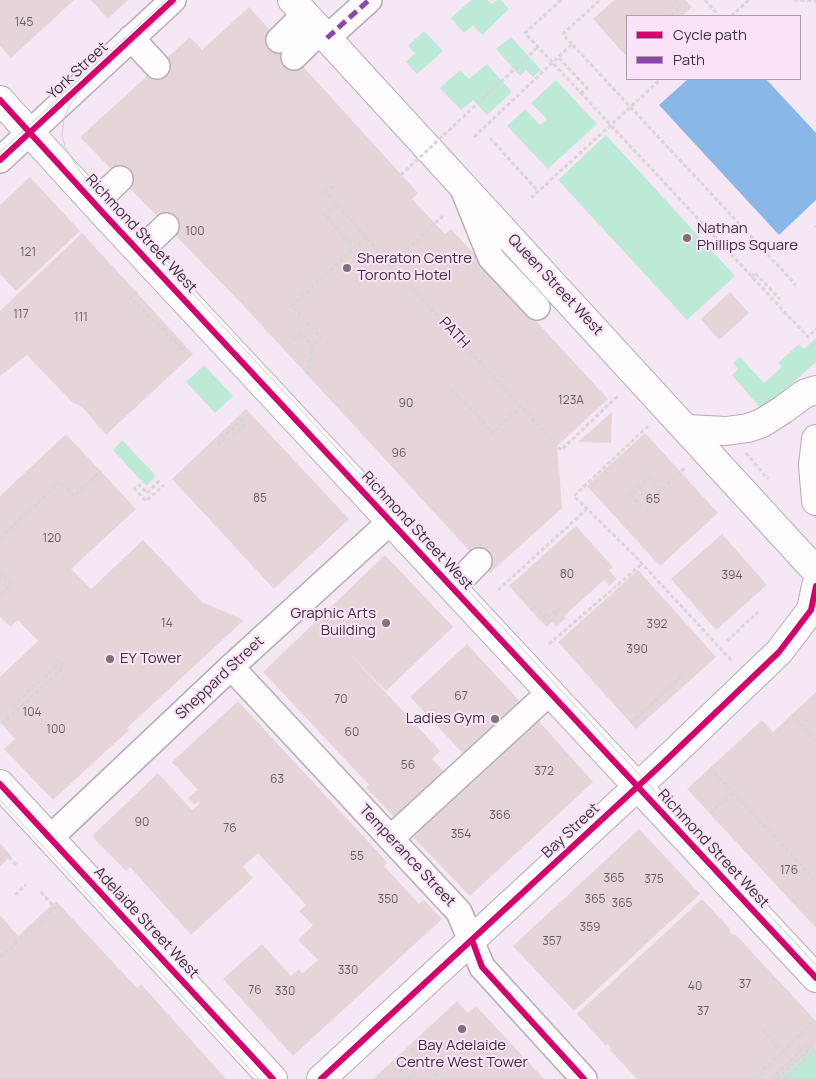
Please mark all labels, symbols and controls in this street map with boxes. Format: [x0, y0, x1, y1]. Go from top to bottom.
legend [626, 15, 801, 80]
house number: 145 [15, 16, 33, 30]
text: Cycle path [673, 24, 747, 45]
street label: York Street [44, 39, 112, 103]
text: Path [673, 49, 705, 70]
street label: Richmond Street West [81, 171, 201, 297]
place label: Nathan Phillips Square [697, 220, 798, 255]
house number: 100 [185, 225, 205, 239]
street label: Queen Street West [503, 231, 607, 339]
marker: Nathan Phillips Square [681, 232, 693, 244]
house number: 121 [20, 246, 36, 260]
place label: Sheraton Centre Toronto Hotel [357, 250, 472, 285]
marker: Sheraton Centre Toronto Hotel [341, 262, 353, 274]
house number: 117 [13, 308, 29, 322]
house number: 111 [74, 311, 88, 325]
street label: PATH [435, 314, 473, 352]
house number: 123A [558, 394, 584, 408]
house number: 90 [399, 397, 413, 411]
house number: 96 [392, 447, 406, 461]
street label: Richmond Street West [357, 468, 477, 594]
house number: 85 [253, 492, 267, 506]
house number: 65 [646, 493, 660, 507]
house number: 120 [43, 532, 61, 546]
house number: 80 [560, 568, 574, 582]
house number: 394 [721, 569, 743, 583]
place label: Graphic Arts Building [291, 605, 376, 640]
house number: 14 [161, 617, 173, 631]
marker: Graphic Arts Building [380, 617, 392, 629]
house number: 392 [647, 618, 667, 632]
street label: Sheppard Street [172, 633, 268, 723]
house number: 390 [626, 643, 648, 657]
place label: EY Tower [120, 650, 182, 668]
marker: EY Tower [104, 653, 116, 665]
house number: 67 [454, 690, 468, 704]
house number: 70 [334, 693, 348, 707]
house number: 104 [22, 706, 42, 720]
place label: Ladies Gym [406, 710, 485, 728]
marker: Ladies Gym [489, 713, 501, 725]
house number: 100 [46, 723, 66, 737]
house number: 60 [345, 726, 359, 740]
house number: 56 [401, 759, 415, 773]
house number: 372 [534, 765, 554, 779]
house number: 63 [270, 773, 284, 787]
street label: Richmond Street West [653, 786, 773, 912]
street label: Bay Street [539, 800, 603, 862]
street label: Temperance Street [355, 801, 459, 911]
house number: 366 [489, 809, 511, 823]
house number: 90 [135, 816, 149, 830]
house number: 76 [223, 822, 237, 836]
house number: 354 [451, 828, 471, 842]
house number: 55 [350, 850, 364, 864]
street label: Adelaide Street West [90, 863, 202, 983]
house number: 176 [780, 864, 798, 878]
house number: 365 [603, 872, 625, 886]
house number: 375 [644, 873, 664, 887]
house number: 350 [378, 893, 398, 907]
house number: 365 [584, 893, 606, 907]
house number: 365 [611, 897, 633, 911]
house number: 359 [579, 921, 601, 935]
house number: 357 [542, 935, 562, 949]
house number: 330 [338, 964, 358, 978]
house number: 37 [739, 978, 751, 992]
house number: 40 [688, 980, 702, 994]
house number: 76 [248, 984, 262, 998]
house number: 330 [275, 985, 295, 999]
house number: 37 [697, 1005, 709, 1019]
marker: Bay Adelaide Centre West Tower [456, 1023, 468, 1035]
place label: Bay Adelaide Centre West Tower [396, 1037, 528, 1072]

